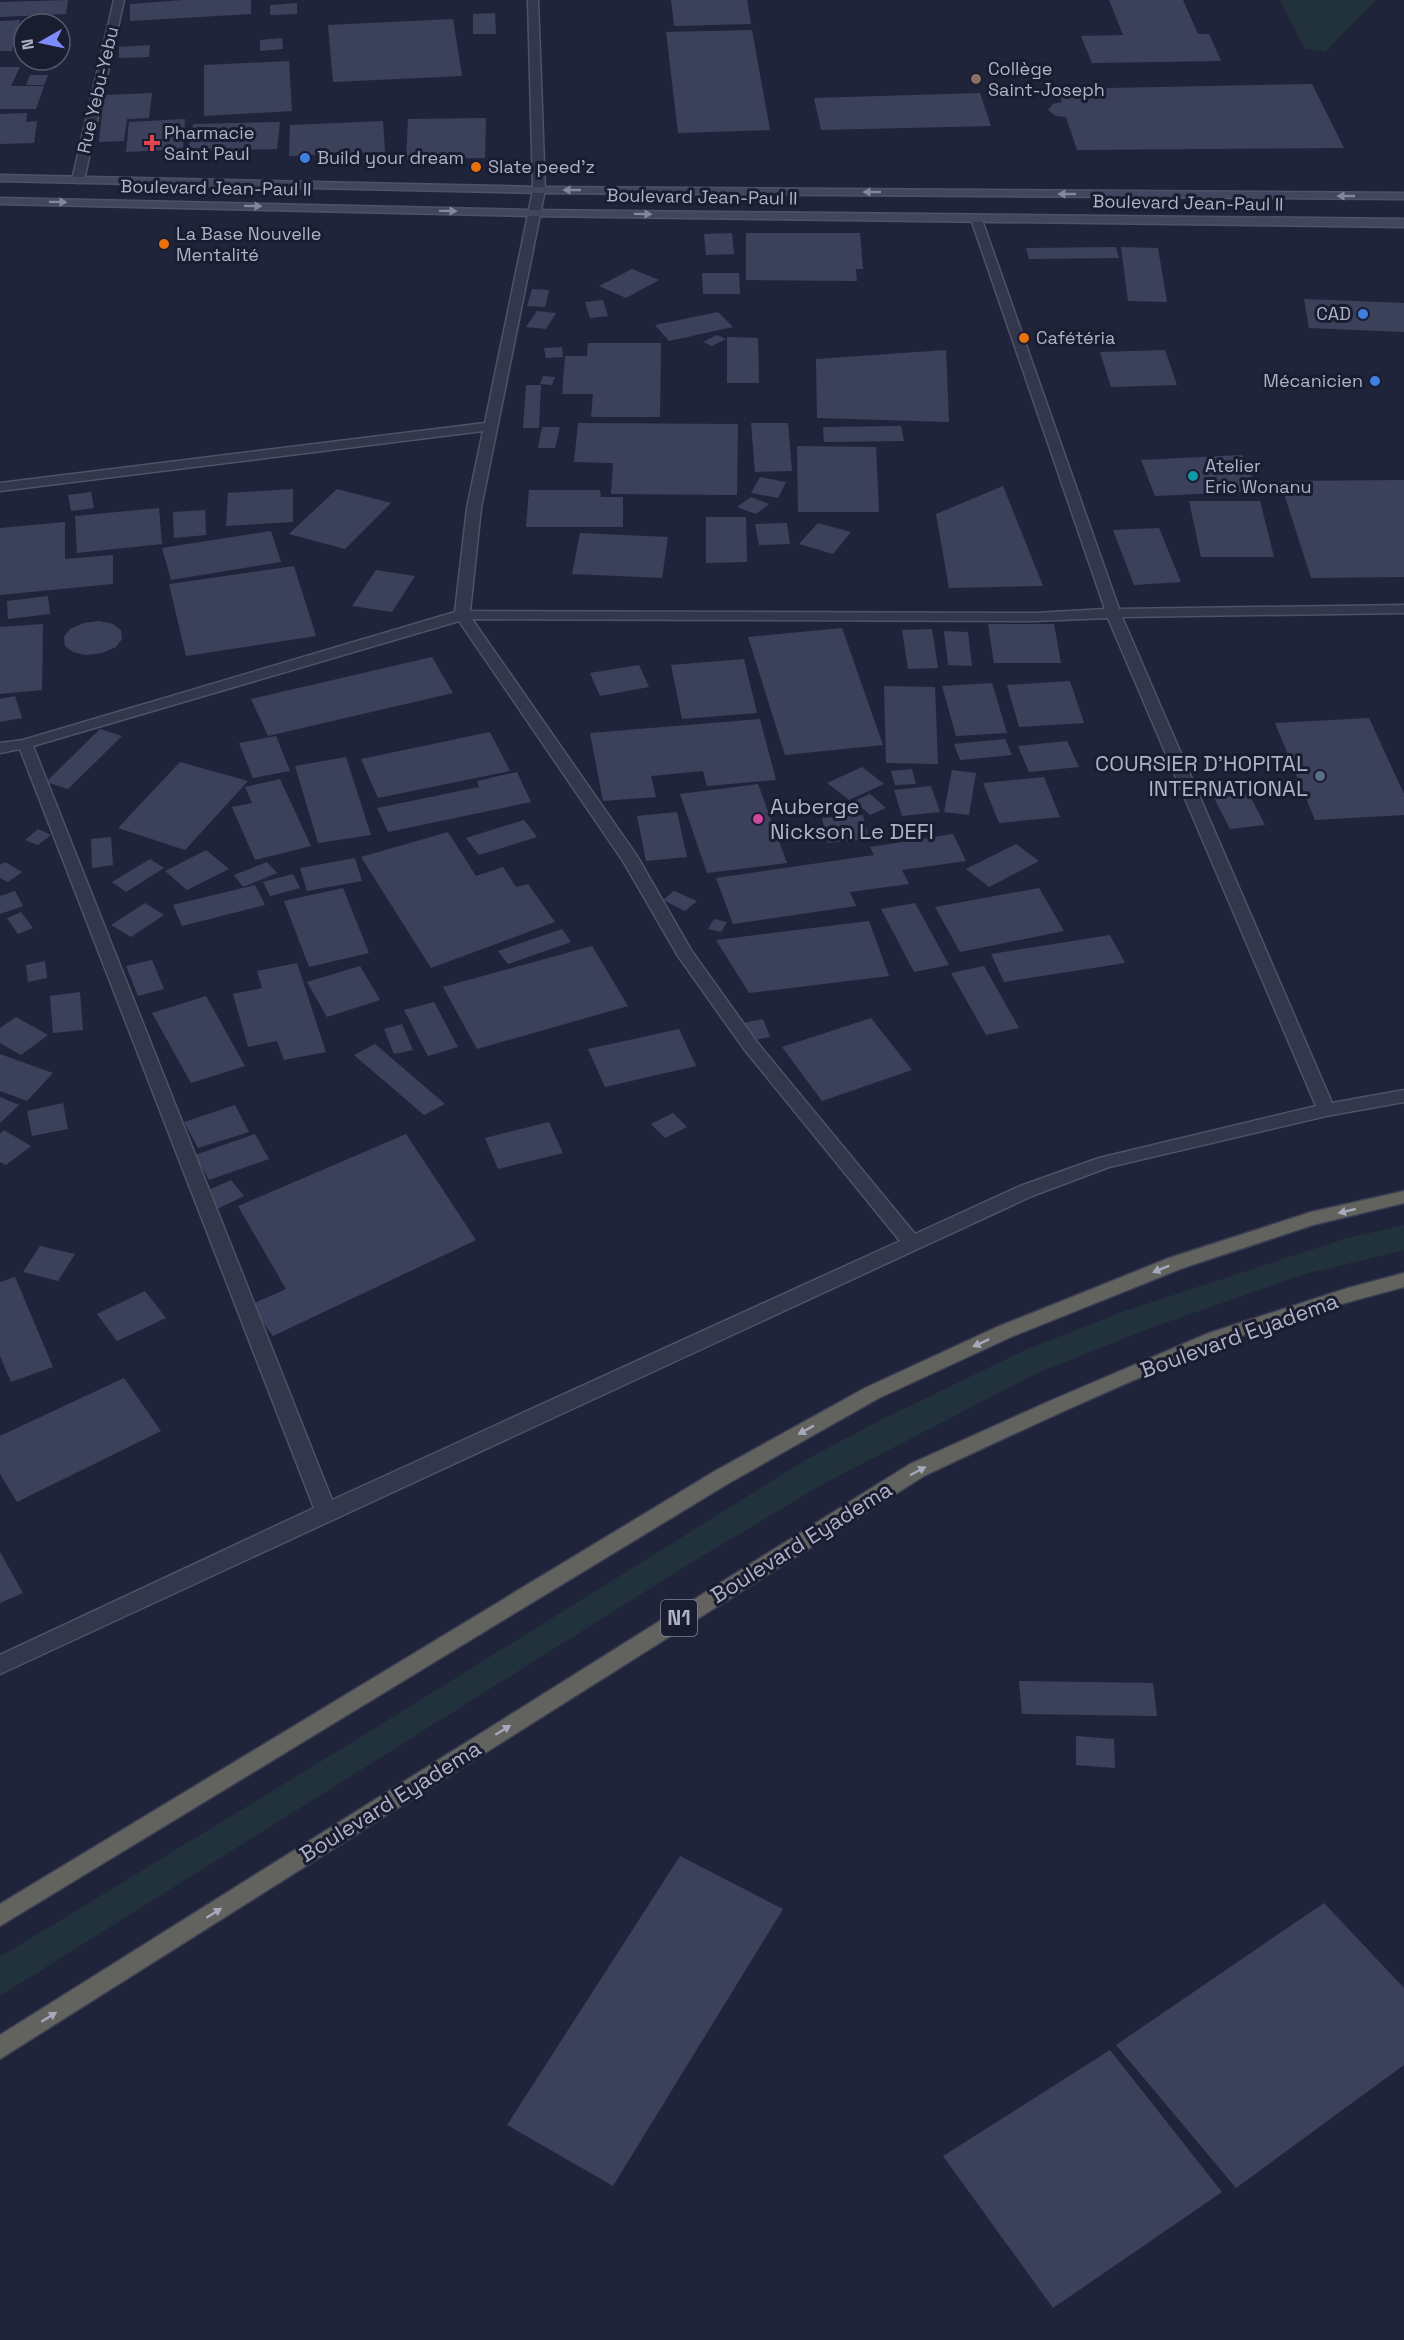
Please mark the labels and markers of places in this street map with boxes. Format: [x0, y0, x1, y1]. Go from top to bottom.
place label: Collège Saint-Joseph [988, 57, 1105, 101]
marker: Collège Saint-Joseph [969, 72, 983, 86]
place label: Pharmacie Saint Paul [164, 121, 254, 165]
marker: Pharmacie Saint Paul [145, 136, 159, 150]
place label: Build your dream [317, 146, 464, 169]
marker: Build your dream [298, 151, 312, 165]
place label: Slate peed'z [488, 155, 595, 178]
marker: Slate peed'z [469, 160, 483, 174]
place label: La Base Nouvelle Mentalité [176, 222, 321, 266]
marker: La Base Nouvelle Mentalité [157, 237, 171, 251]
place label: CAD [1316, 302, 1351, 325]
marker: CAD [1356, 307, 1370, 321]
place label: Cafétéria [1036, 326, 1115, 349]
marker: Cafétéria [1017, 331, 1031, 345]
place label: Mécanicien [1263, 369, 1363, 392]
marker: Mécanicien [1368, 374, 1382, 388]
place label: Atelier Eric Wonanu [1205, 454, 1312, 498]
marker: Atelier Eric Wonanu [1186, 469, 1200, 483]
place label: COURSIER D'HOPITAL INTERNATIONAL [1095, 749, 1308, 802]
marker: COURSIER D'HOPITAL INTERNATIONAL [1313, 769, 1327, 783]
place label: Auberge Nickson Le DEFI [770, 792, 934, 845]
marker: Auberge Nickson Le DEFI [751, 812, 765, 826]

